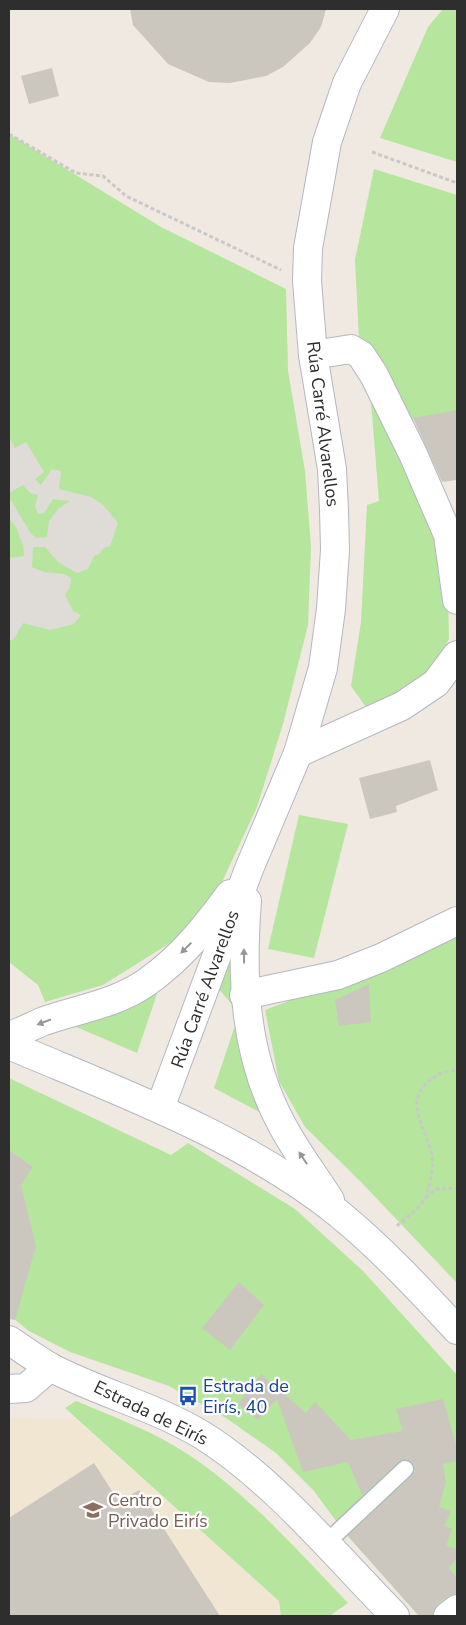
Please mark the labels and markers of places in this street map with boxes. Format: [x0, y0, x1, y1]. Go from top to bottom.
place label: Estrada de Eirís, 40 [203, 1374, 289, 1419]
bus stop icon: Estrada de Eirís, 40 [177, 1385, 199, 1407]
place label: Centro Privado Eirís [108, 1488, 208, 1533]
school or university icon: Centro Privado Eirís [82, 1499, 104, 1521]

